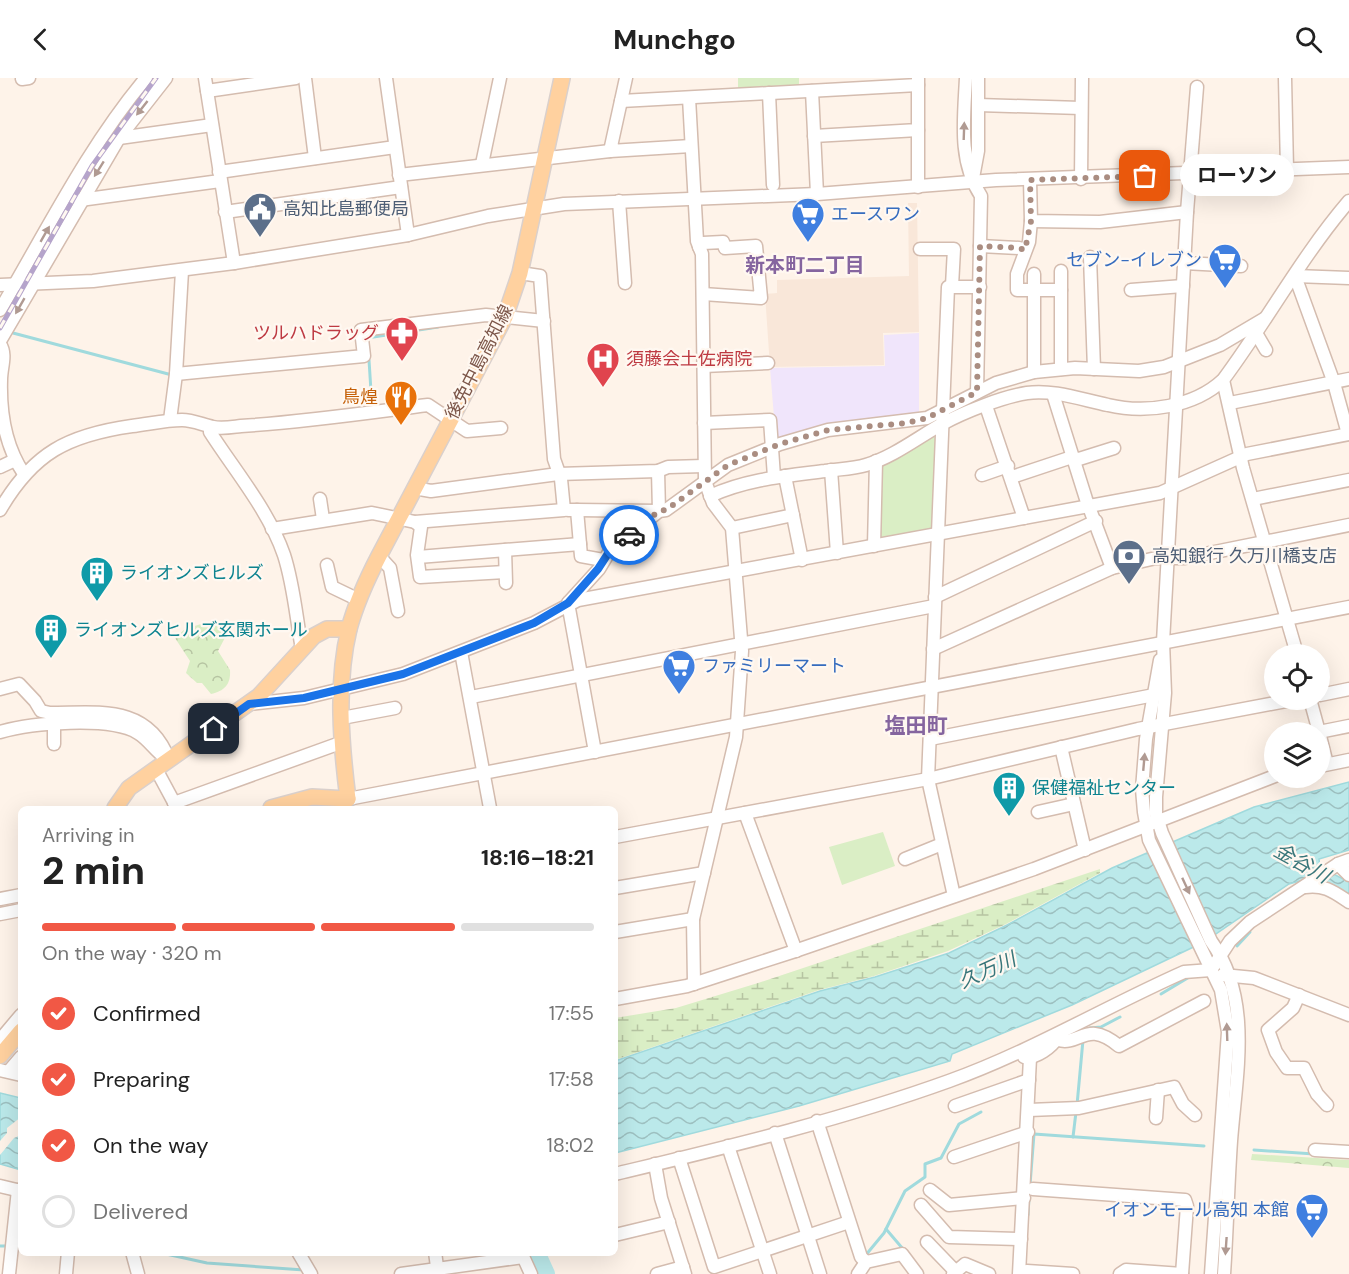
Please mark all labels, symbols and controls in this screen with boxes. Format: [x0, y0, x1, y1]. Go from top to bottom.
text: Munchgo [613, 22, 736, 57]
icon: back [24, 23, 57, 56]
icon: search [1292, 23, 1325, 56]
one-way arrow [136, 100, 148, 116]
one-way arrow [959, 121, 969, 140]
pin [1119, 150, 1170, 201]
callout: ローソン [1181, 155, 1295, 197]
icon: bag [1128, 159, 1161, 192]
one-way arrow [94, 161, 105, 177]
text: ローソン [1197, 162, 1277, 188]
public building icon: 高知比島郵便局 [242, 191, 278, 238]
supermarket icon: エースワン [790, 196, 826, 243]
place label: 高知比島郵便局 [283, 197, 409, 221]
place label: エースワン [831, 202, 920, 226]
one-way arrow [40, 225, 50, 242]
supermarket icon: セブン-イレブン [1207, 242, 1243, 289]
place label: セブン-イレブン [1066, 248, 1202, 272]
district label: 新本町二丁目 [745, 252, 865, 278]
one-way arrow [15, 298, 25, 315]
street label: 後免中島高知線 [440, 300, 518, 424]
pharmacy icon: ツルハドラッグ [384, 315, 420, 362]
place label: ツルハドラッグ [253, 321, 379, 345]
hospital icon: 須藤会土佐病院 [585, 341, 621, 388]
place label: 須藤会土佐病院 [626, 347, 752, 371]
restaurant icon: 鳥煌 [383, 379, 419, 426]
place label: 鳥煌 [342, 385, 378, 409]
courier [599, 505, 659, 565]
icon: car [613, 519, 646, 552]
bank icon: 高知銀行 久万川橋支店 [1111, 538, 1147, 585]
place label: 高知銀行 久万川橋支店 [1152, 544, 1337, 568]
building icon: ライオンズヒルズ [79, 555, 115, 602]
place label: ライオンズヒルズ [120, 561, 264, 585]
building icon: ライオンズヒルズ玄関ホール [33, 612, 69, 659]
place label: ライオンズヒルズ玄関ホール [74, 618, 308, 642]
map controls [1264, 644, 1330, 788]
button: locate [1264, 644, 1330, 710]
supermarket icon: ファミリーマート [661, 648, 697, 695]
place label: ファミリーマート [702, 654, 846, 678]
pin [188, 703, 239, 754]
icon: home [197, 712, 230, 745]
district label: 塩田町 [885, 712, 948, 740]
button: layers [1264, 722, 1330, 788]
one-way arrow [1139, 753, 1149, 772]
building icon: 保健福祉センター [991, 770, 1027, 817]
place label: 保健福祉センター [1032, 776, 1176, 800]
text: Arriving in [42, 822, 134, 848]
water label: 金谷川 [1269, 837, 1336, 890]
text: 18:16–18:21 [481, 843, 594, 872]
text: 2 min [42, 845, 145, 896]
one-way arrow [1182, 878, 1191, 895]
text: On the way · 320 m [42, 940, 221, 966]
water label: 久万川 [954, 945, 1022, 994]
icon: check [42, 997, 75, 1030]
text: Confirmed [93, 999, 201, 1028]
text: 17:55 [549, 1000, 594, 1026]
one-way arrow [1223, 1022, 1232, 1041]
icon: check [42, 1063, 75, 1096]
text: Preparing [93, 1065, 190, 1094]
text: 17:58 [549, 1066, 594, 1092]
icon: check [42, 1129, 75, 1162]
text: On the way [93, 1131, 208, 1160]
text: 18:02 [547, 1132, 594, 1158]
supermarket icon: イオンモール高知 本館 [1294, 1192, 1330, 1239]
text: Delivered [93, 1197, 188, 1226]
place label: イオンモール高知 本館 [1104, 1198, 1289, 1222]
one-way arrow [1221, 1236, 1231, 1255]

